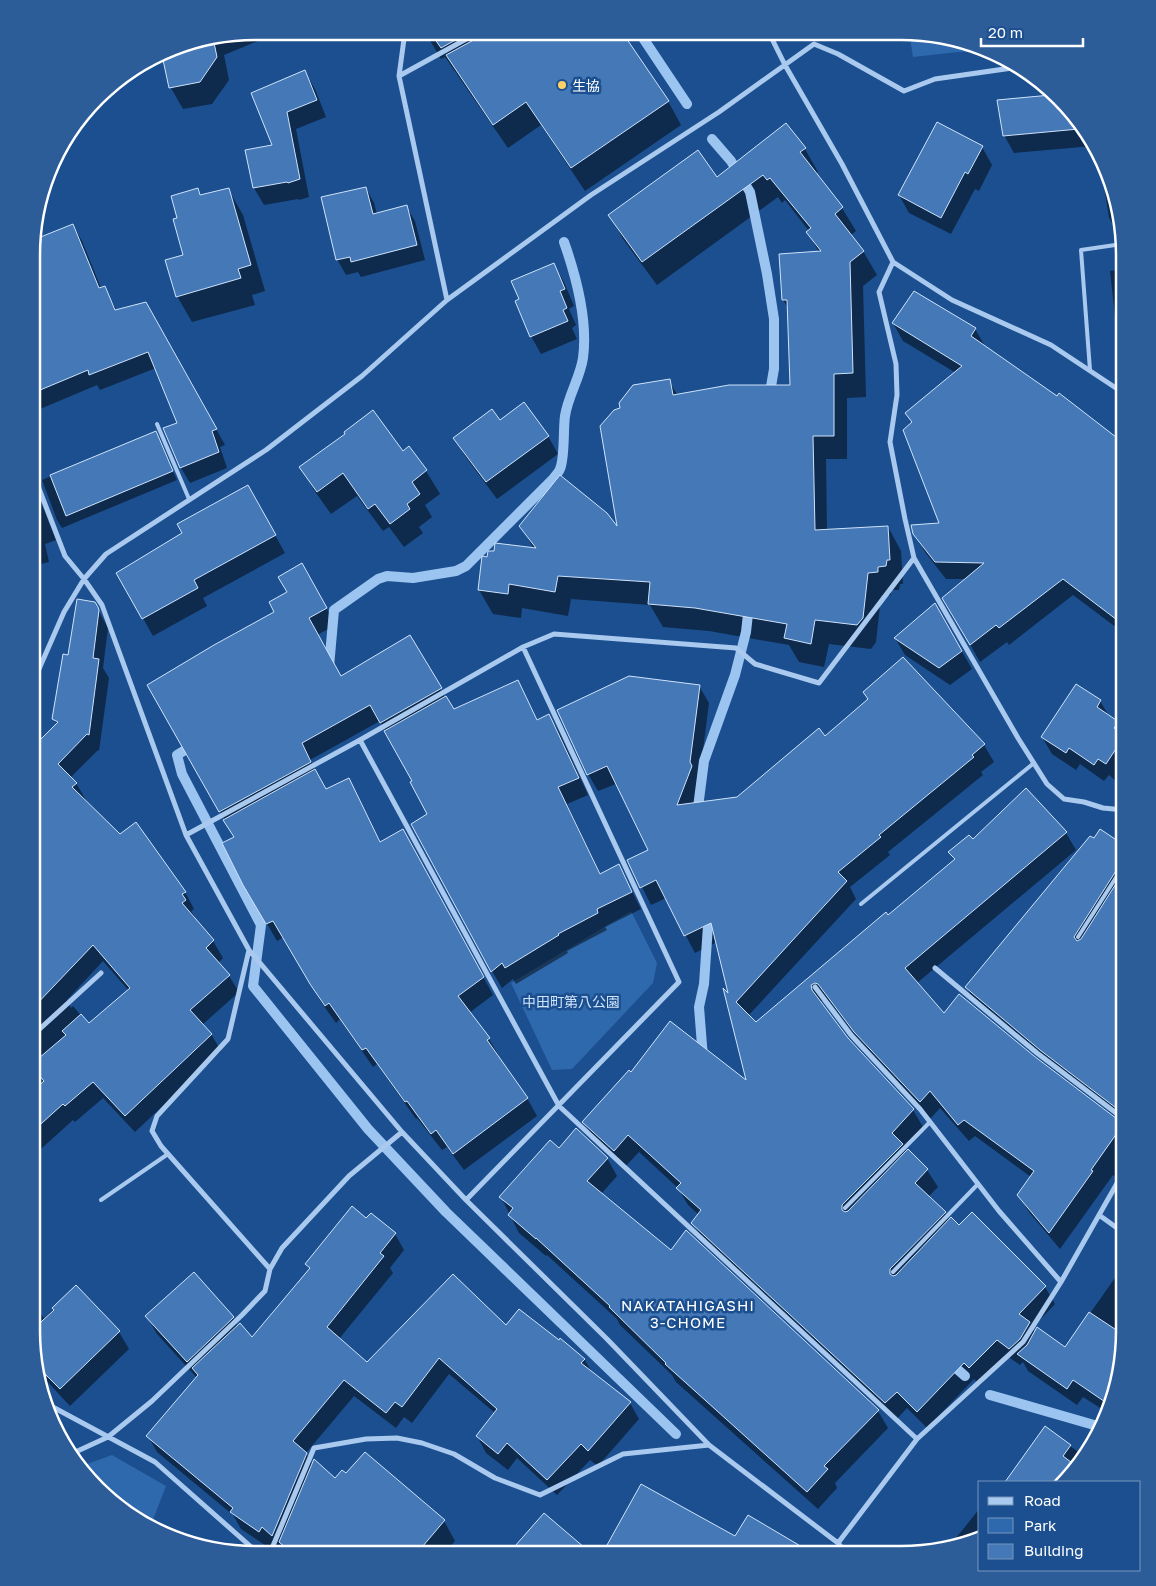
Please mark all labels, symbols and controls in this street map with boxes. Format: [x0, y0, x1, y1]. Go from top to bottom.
scale bar [981, 15, 1084, 47]
text: 20 m [988, 23, 1023, 41]
place label: 生協 [572, 77, 600, 94]
marker: 生協 [556, 79, 568, 91]
park label: 中田町第八公園 [522, 993, 620, 1010]
district label: NAKATAHIGASHI 3-CHOME [621, 1296, 755, 1331]
legend [978, 1481, 1141, 1571]
text: Road [1024, 1491, 1061, 1509]
text: Park [1024, 1516, 1057, 1534]
text: Building [1024, 1541, 1084, 1559]

